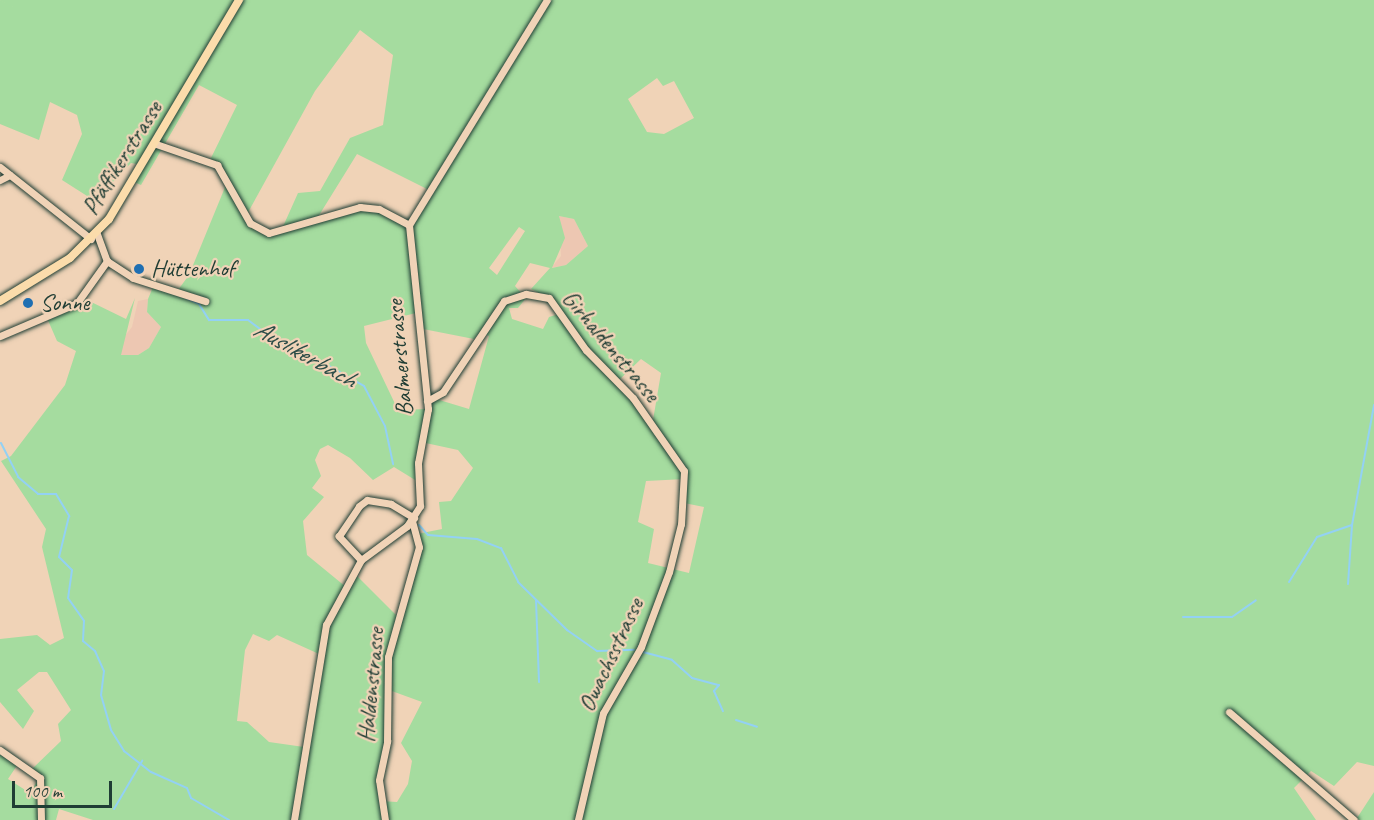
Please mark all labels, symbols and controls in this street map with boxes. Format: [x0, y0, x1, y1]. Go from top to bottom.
street label: Pfäffikerstrasse [76, 96, 168, 220]
place label: Hüttenhof [151, 255, 234, 283]
marker: Hüttenhof [132, 262, 146, 276]
street label: Girhaldenstrasse [556, 284, 666, 408]
place label: Sonne [40, 289, 89, 317]
marker: Sonne [21, 296, 35, 310]
street label: Balmerstrasse [381, 299, 419, 417]
water label: Auslikerbach [248, 313, 362, 395]
street label: Owachsstrasse [572, 594, 650, 716]
street label: Haldenstrasse [352, 627, 390, 743]
scale bar [15, 769, 116, 807]
text: 100 m [23, 780, 62, 802]

